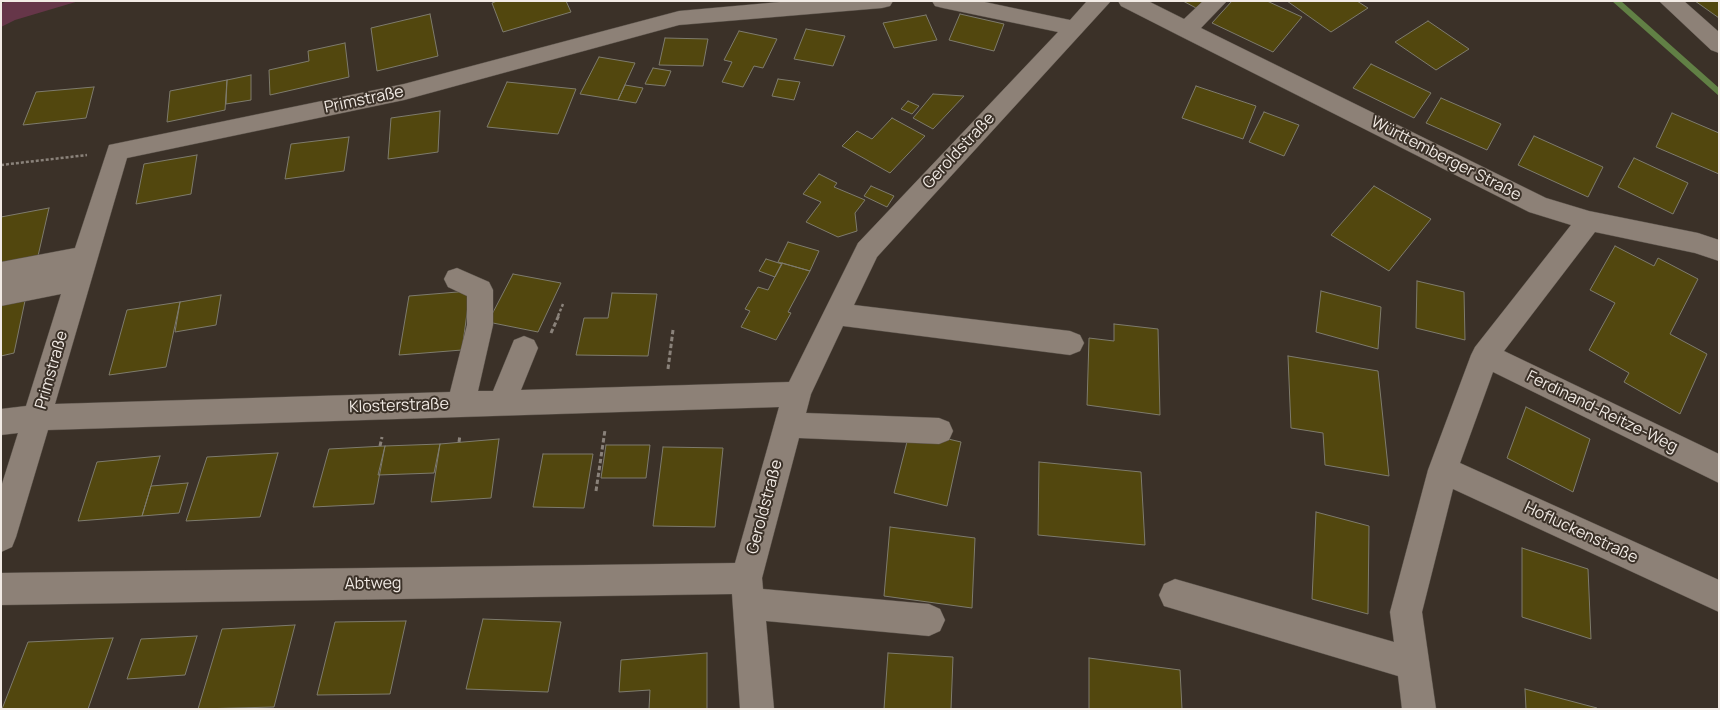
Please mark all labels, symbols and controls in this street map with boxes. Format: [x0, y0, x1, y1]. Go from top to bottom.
street label: Primstraße [322, 82, 406, 118]
street label: Geroldstraße [919, 109, 999, 193]
street label: Württemberger Straße [1368, 113, 1524, 205]
street label: Primstraße [32, 329, 72, 411]
street label: Ferdinand-Reitze-Weg [1523, 367, 1681, 457]
street label: Klosterstraße [349, 395, 449, 417]
street label: Geroldstraße [743, 458, 787, 556]
street label: Hofluckenstraße [1521, 498, 1641, 568]
street label: Abtweg [344, 574, 402, 594]

